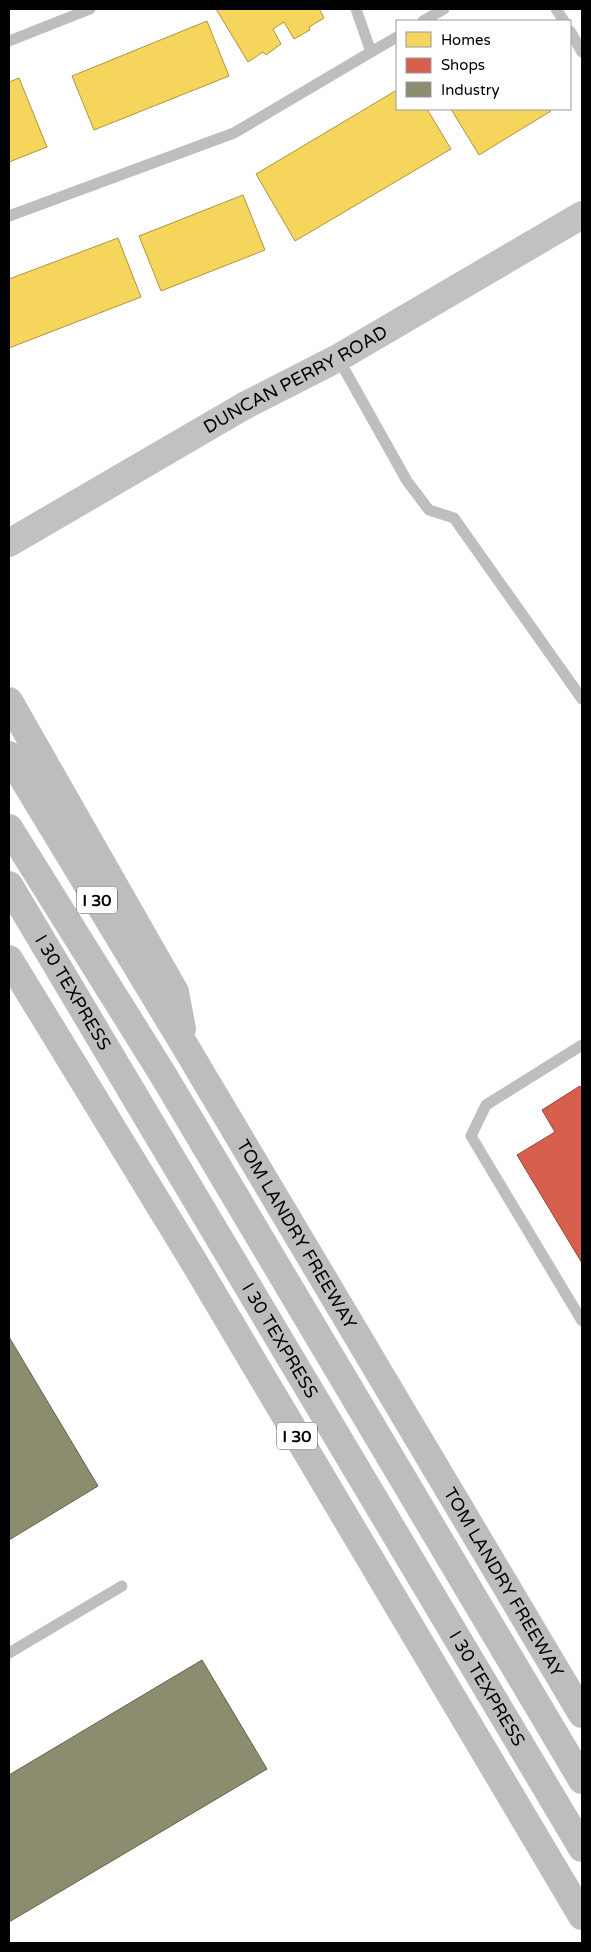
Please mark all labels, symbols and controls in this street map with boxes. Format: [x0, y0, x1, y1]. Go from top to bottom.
legend [396, 20, 571, 110]
text: Homes [441, 31, 491, 49]
text: Shops [441, 56, 485, 74]
text: Industry [441, 81, 500, 99]
street label: DUNCAN PERRY ROAD [199, 320, 392, 438]
road number: I 30 [77, 886, 117, 914]
street label: I 30 TEXPRESS [30, 931, 116, 1054]
street label: TOM LANDRY FREEWAY [232, 1135, 362, 1333]
street label: I 30 TEXPRESS [237, 1279, 323, 1402]
road number: I 30 [277, 1422, 317, 1450]
street label: TOM LANDRY FREEWAY [439, 1484, 569, 1681]
street label: I 30 TEXPRESS [444, 1627, 530, 1750]

